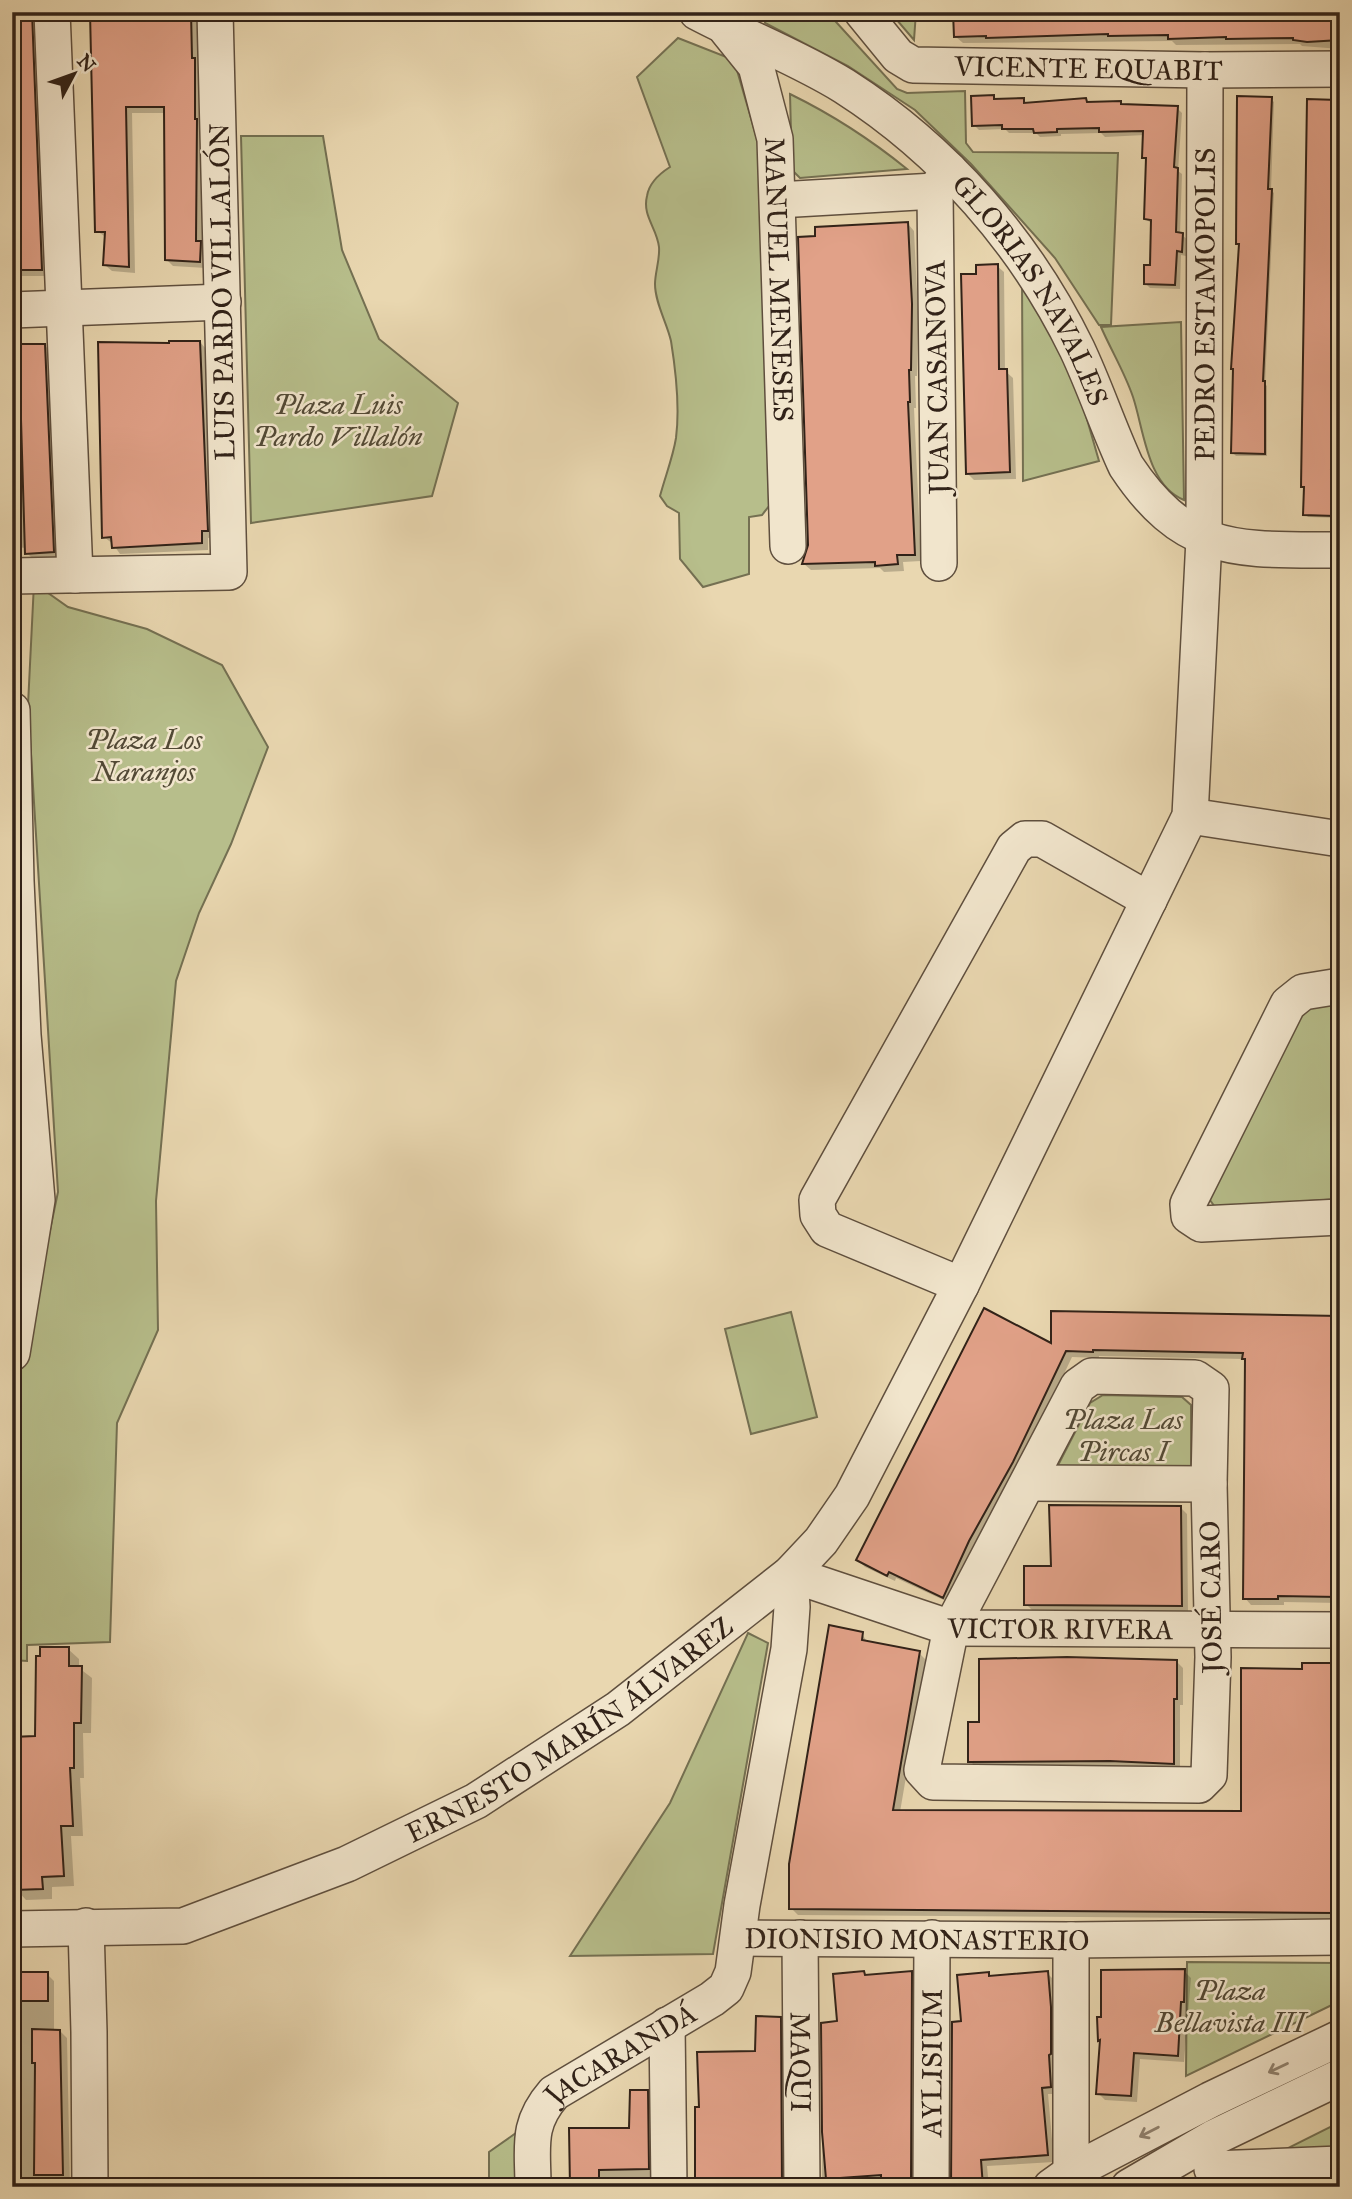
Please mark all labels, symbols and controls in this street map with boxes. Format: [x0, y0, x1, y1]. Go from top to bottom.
north arrow [38, 38, 108, 108]
street label: VICENTE EQUABIT [953, 48, 1223, 88]
text: N [72, 50, 100, 77]
street label: LUIS PARDO VILLALÓN [202, 123, 242, 461]
street label: MANUEL MENESES [757, 136, 802, 422]
street label: PEDRO ESTAMOPOLIS [1187, 148, 1222, 461]
street label: GLORIAS NAVALES [945, 167, 1117, 411]
street label: JUAN CASANOVA [917, 259, 957, 498]
park label: Plaza Luis Pardo Villalón [253, 387, 423, 454]
park label: Plaza Los Naranjos [86, 722, 203, 789]
park label: Plaza Las Pircas I [1063, 1402, 1184, 1469]
street label: JOSÉ CARO [1192, 1520, 1230, 1677]
street label: ERNESTO MARÍN ÁLVAREZ [400, 1608, 740, 1850]
street label: VICTOR RIVERA [946, 1610, 1174, 1647]
street label: DIONISIO MONASTERIO [744, 1921, 1090, 1958]
park label: Plaza Bellavista III [1153, 1973, 1309, 2040]
street label: AYLISIUM [914, 1989, 949, 2138]
street label: JACARANDÁ [534, 1995, 703, 2112]
street label: MAQUI [783, 2012, 819, 2112]
one-way arrow [1268, 2061, 1289, 2075]
one-way arrow [1140, 2125, 1160, 2139]

